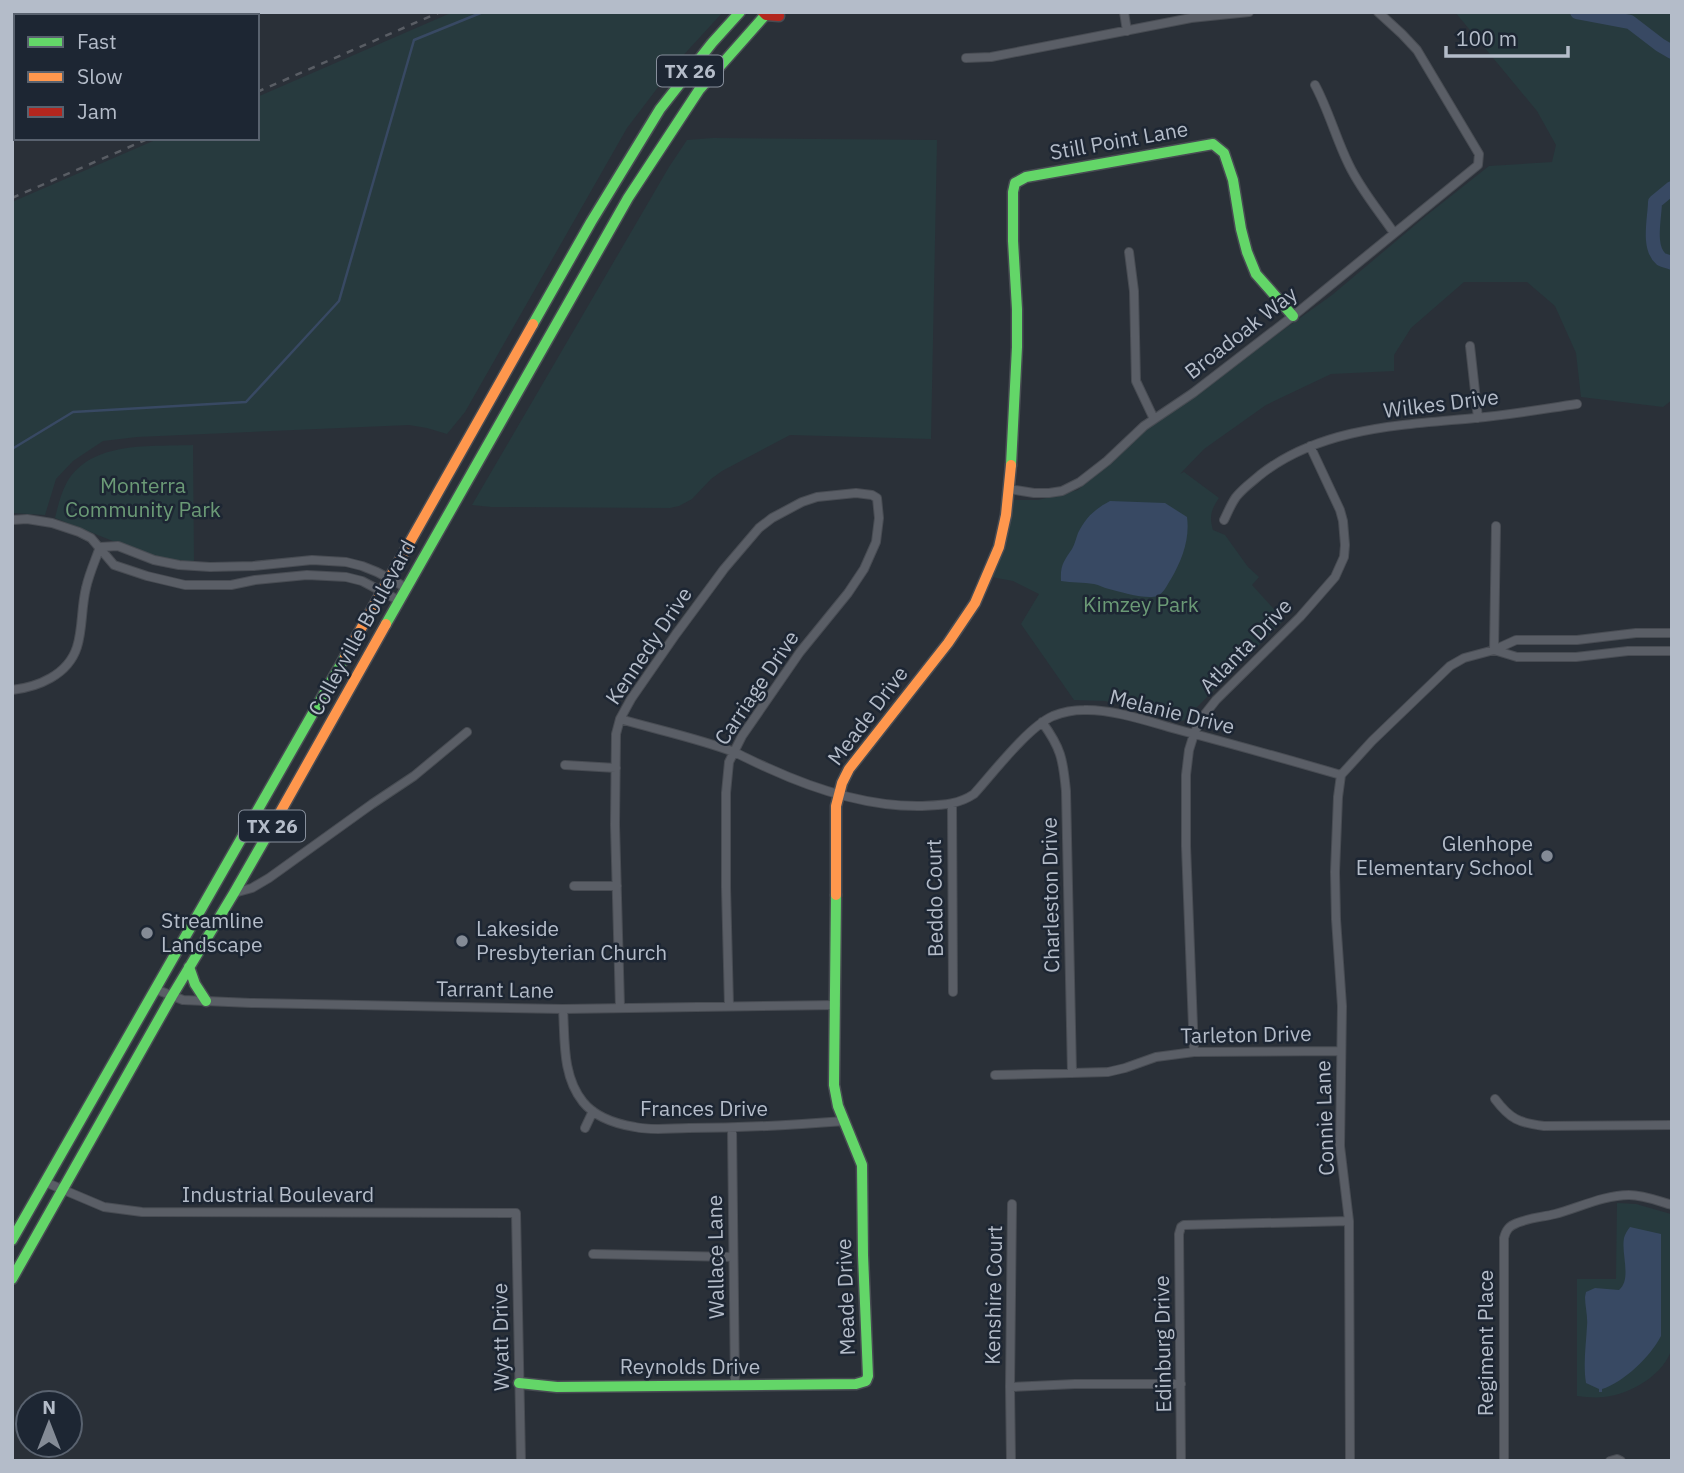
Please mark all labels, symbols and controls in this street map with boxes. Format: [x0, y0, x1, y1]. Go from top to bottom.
legend [14, 14, 259, 140]
scale bar [1446, 14, 1568, 58]
text: 100 m [1456, 24, 1517, 52]
text: Fast [77, 27, 117, 55]
road number: TX 26 [657, 55, 723, 86]
text: Slow [77, 62, 123, 90]
text: Jam [77, 97, 117, 125]
street label: Still Point Lane [1048, 114, 1190, 166]
street label: Broadoak Way [1178, 279, 1303, 385]
street label: Wilkes Drive [1382, 382, 1500, 424]
park label: Monterra Community Park [65, 471, 221, 523]
street label: Colleyville Boulevard [301, 535, 421, 720]
street label: Kennedy Drive [599, 581, 698, 710]
park label: Kimzey Park [1083, 590, 1199, 618]
street label: Atlanta Drive [1193, 592, 1298, 699]
street label: Carriage Drive [708, 625, 805, 750]
street label: Meade Drive [821, 660, 914, 771]
street label: Melanie Drive [1107, 682, 1238, 740]
road number: TX 26 [239, 810, 305, 842]
street label: Charleston Drive [1035, 817, 1065, 973]
place label: Glenhope Elementary School [1356, 829, 1533, 881]
street label: Beddo Court [919, 839, 949, 957]
marker: Glenhope Elementary School [1539, 848, 1555, 864]
place label: Streamline Landscape [161, 906, 264, 958]
place label: Lakeside Presbyterian Church [476, 914, 667, 966]
marker: Streamline Landscape [139, 925, 155, 941]
marker: Lakeside Presbyterian Church [454, 933, 470, 949]
street label: Tarrant Lane [436, 974, 554, 1004]
street label: Tarleton Drive [1180, 1019, 1312, 1049]
street label: Connie Lane [1308, 1060, 1340, 1176]
street label: Frances Drive [640, 1094, 768, 1122]
street label: Industrial Boulevard [182, 1180, 374, 1208]
street label: Wallace Lane [700, 1195, 730, 1319]
street label: Kenshire Court [978, 1225, 1008, 1365]
street label: Meade Drive [829, 1238, 861, 1356]
street label: Regiment Place [1471, 1270, 1499, 1416]
street label: Edinburg Drive [1147, 1275, 1177, 1413]
street label: Wyatt Drive [485, 1283, 515, 1391]
street label: Reynolds Drive [620, 1352, 760, 1380]
north arrow [14, 1389, 84, 1459]
text: N [42, 1395, 56, 1419]

